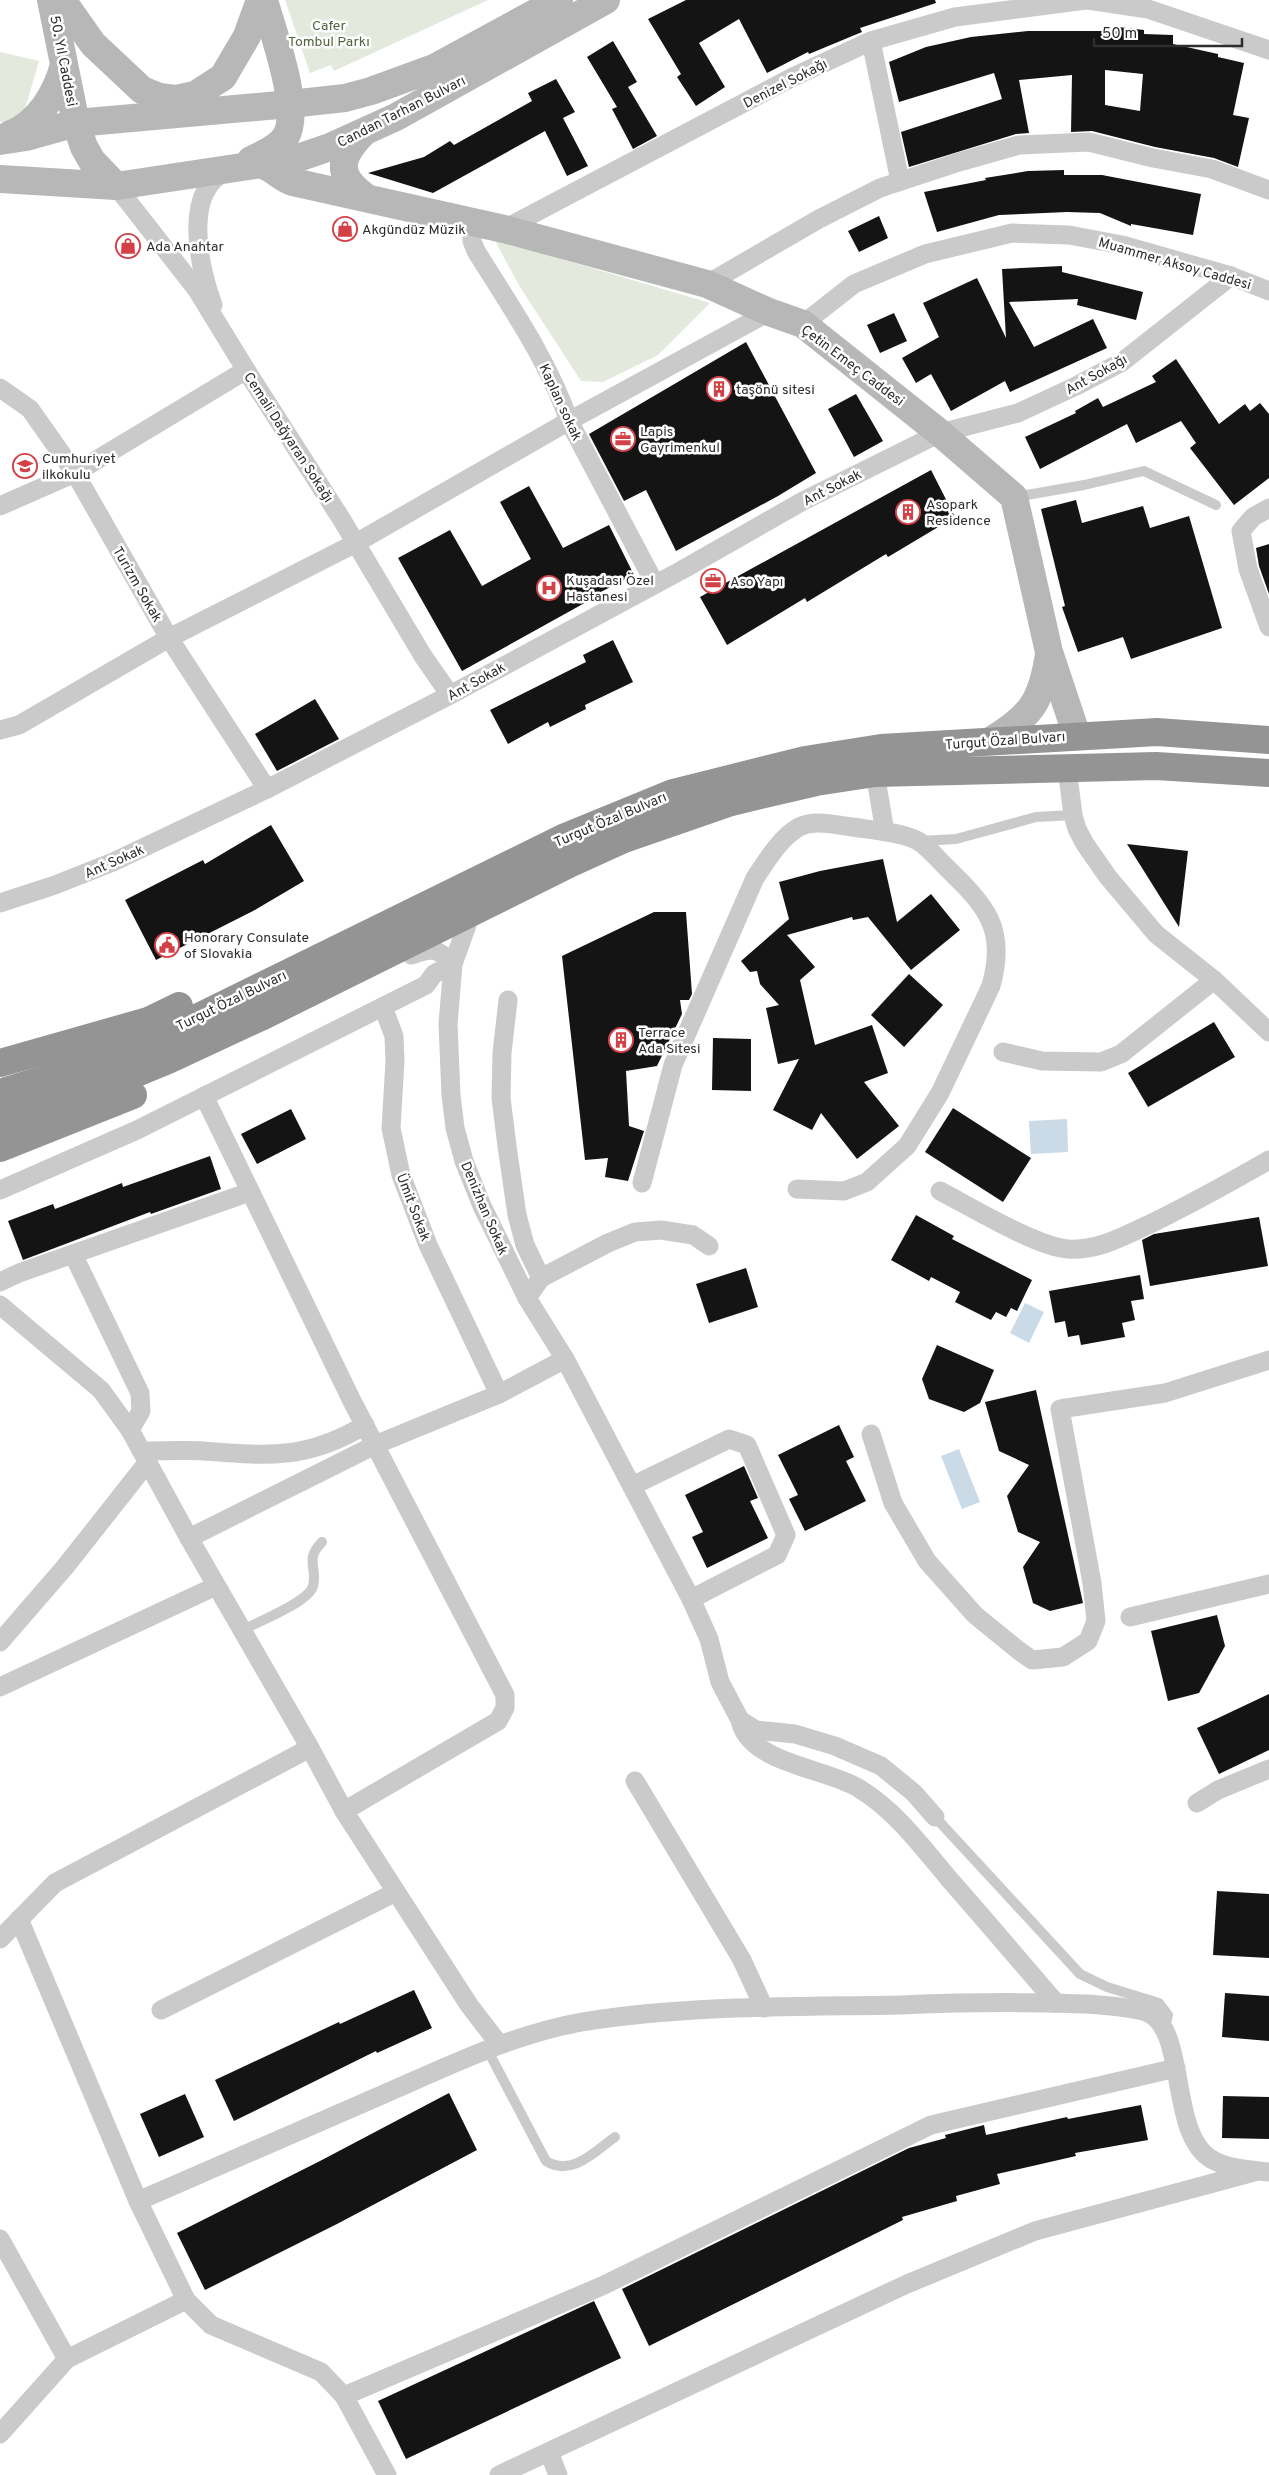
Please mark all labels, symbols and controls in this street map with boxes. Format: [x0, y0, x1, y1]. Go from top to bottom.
street label: 50. Yıl Caddesi [45, 14, 80, 108]
scale bar [1094, 15, 1242, 47]
park label: Cafer Tombul Parkı [288, 18, 370, 51]
text: 50 m [1102, 25, 1137, 44]
street label: Denizel Sokağı [741, 56, 831, 113]
street label: Candan Tarhan Bulvarı [335, 73, 469, 152]
shop icon: Akgündüz Müzik [332, 216, 358, 242]
place label: Akgündüz Müzik [362, 222, 466, 239]
shop icon: Ada Anahtar [115, 233, 141, 259]
street label: Muammer Aksoy Caddesi [1096, 234, 1253, 294]
place label: Ada Anahtar [146, 239, 225, 256]
street label: Çetin Emeç Caddesi [797, 322, 907, 410]
street label: Ant Sokağı [1063, 351, 1131, 399]
street label: Kaplan sokak [534, 361, 585, 444]
street label: Cemali Dağyaran Sokağı [239, 369, 336, 506]
building icon: taşönü sitesi [706, 376, 732, 402]
place label: taşönü sitesi [736, 382, 815, 399]
place label: Lapis Gayrimenkul [640, 424, 720, 457]
office icon: Lapis Gayrimenkul [610, 426, 636, 452]
place label: Cumhuriyet ilkokulu [42, 451, 116, 484]
school or university icon: Cumhuriyet ilkokulu [12, 453, 38, 479]
street label: Ant Sokak [800, 466, 865, 510]
place label: Asopark Residence [926, 497, 991, 530]
building icon: Asopark Residence [895, 499, 921, 525]
street label: Turizm Sokak [108, 544, 165, 626]
office icon: Aso Yapı [700, 568, 726, 594]
place label: Kuşadası Özel Hastanesi [566, 572, 654, 606]
place label: Aso Yapı [730, 574, 783, 591]
hospital icon: Kuşadası Özel Hastanesi [536, 575, 562, 601]
street label: Ant Sokak [445, 659, 509, 705]
street label: Turgut Özal Bulvarı [944, 728, 1066, 754]
street label: Turgut Özal Bulvarı [551, 788, 669, 852]
street label: Ant Sokak [82, 842, 147, 883]
place label: Honorary Consulate of Slovakia [184, 930, 309, 963]
public building icon: Honorary Consulate of Slovakia [154, 932, 180, 958]
street label: Turgut Özal Bulvarı [173, 966, 290, 1035]
place label: Terrace Ada Sitesi [638, 1025, 701, 1058]
building icon: Terrace Ada Sitesi [608, 1027, 634, 1053]
street label: Denizhan Sokak [456, 1159, 511, 1258]
street label: Ümit Sokak [392, 1171, 434, 1244]

